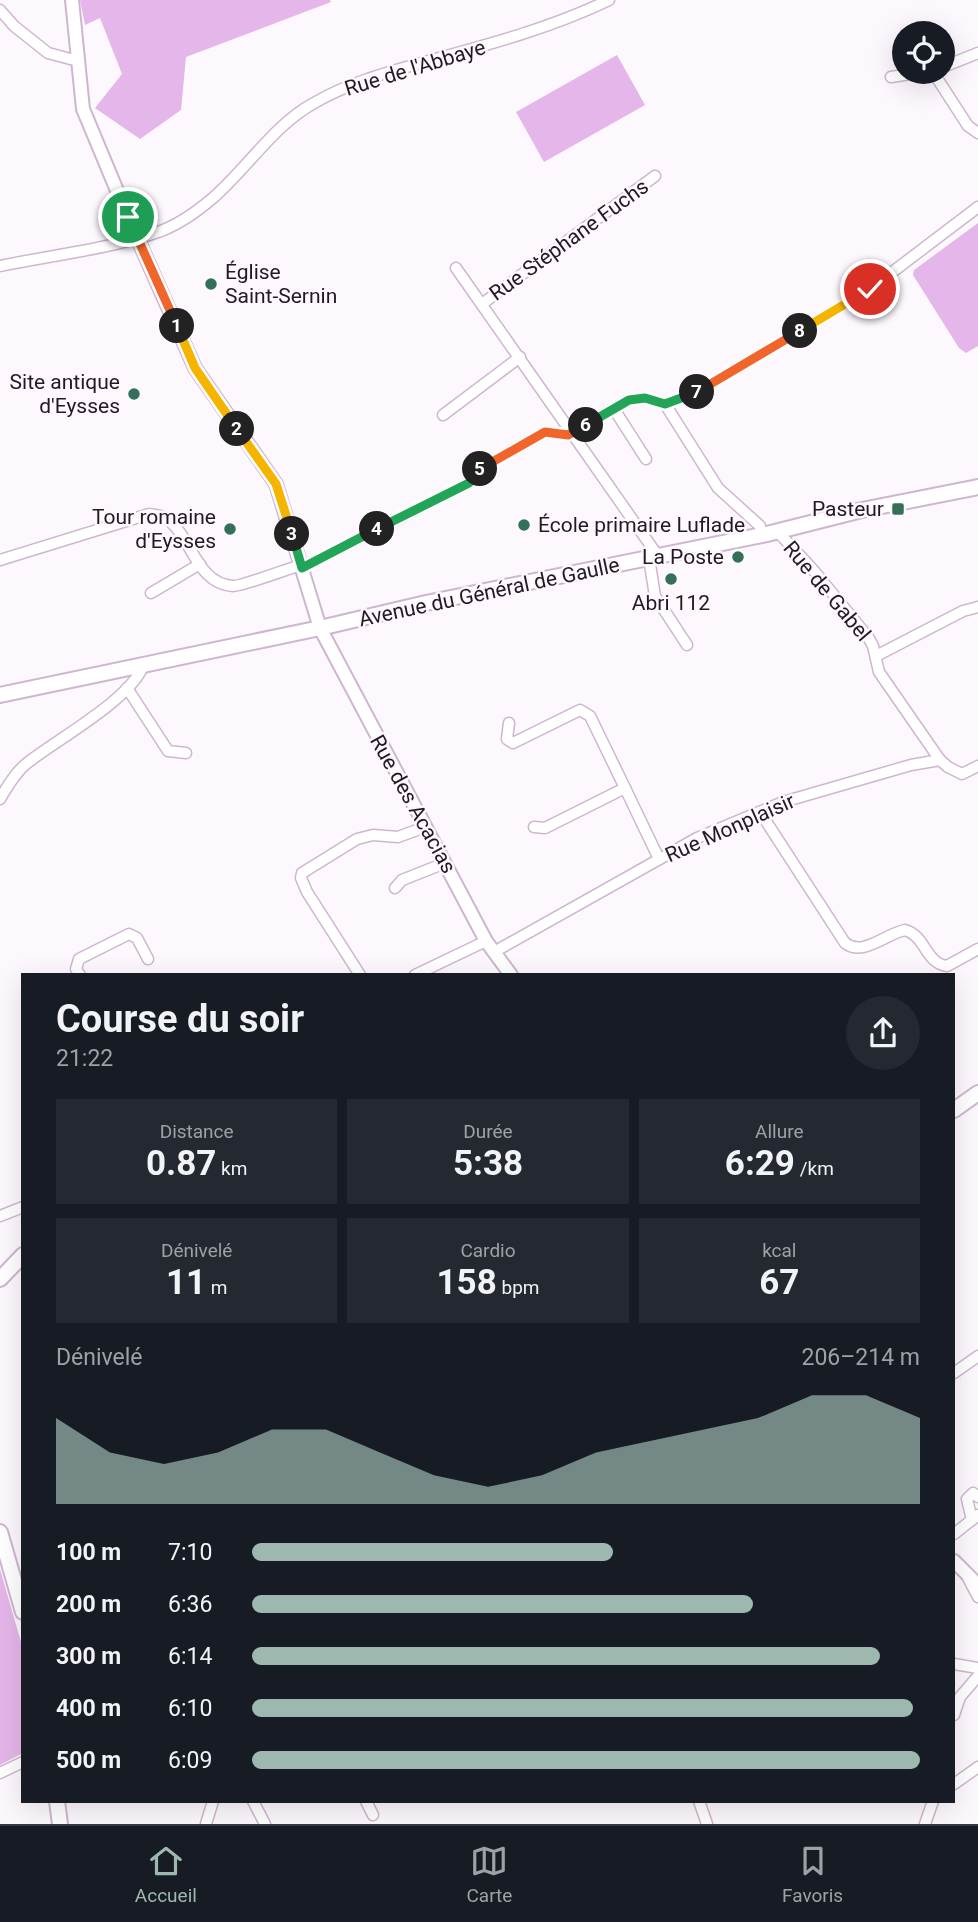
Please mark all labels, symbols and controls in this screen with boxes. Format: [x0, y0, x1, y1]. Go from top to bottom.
map controls [892, 21, 955, 84]
button: locate [892, 21, 955, 84]
street label: Rue de l'Abbaye [342, 35, 488, 101]
street label: Rue Stéphane Fuchs [485, 174, 653, 306]
pin [98, 187, 158, 247]
icon: arrive [109, 198, 147, 236]
pin [840, 259, 900, 319]
place label: Église Saint-Sernin [225, 260, 337, 308]
icon: check [851, 270, 889, 308]
marker: Église Saint-Sernin [203, 276, 219, 292]
pin: 1 [160, 308, 194, 344]
text: 1 [171, 314, 182, 337]
pin: 8 [782, 314, 818, 348]
text: 8 [794, 319, 805, 342]
place label: Site antique d'Eysses [10, 370, 120, 418]
pin: 7 [680, 374, 714, 410]
text: 7 [691, 380, 702, 403]
marker: Site antique d'Eysses [126, 386, 142, 402]
pin: 6 [568, 408, 604, 442]
pin: 2 [219, 412, 254, 446]
text: 6 [580, 413, 591, 436]
text: 2 [231, 417, 242, 440]
pin: 5 [462, 452, 498, 486]
text: 5 [474, 457, 485, 480]
place label: Pasteur [812, 497, 884, 521]
marker: Pasteur [890, 501, 906, 517]
place label: Tour romaine d'Eysses [92, 505, 216, 553]
pin: 4 [360, 512, 394, 546]
place label: École primaire Luflade [538, 513, 745, 537]
pin: 3 [274, 516, 310, 552]
text: 4 [371, 517, 382, 540]
marker: École primaire Luflade [516, 517, 532, 533]
marker: Tour romaine d'Eysses [222, 521, 238, 537]
text: 3 [286, 522, 297, 545]
street label: Rue de Gabel [778, 536, 876, 646]
place label: La Poste [642, 545, 724, 569]
marker: La Poste [730, 549, 746, 565]
street label: Avenue du Général de Gaulle [356, 553, 622, 631]
marker: Abri 112 [663, 571, 679, 587]
place label: Abri 112 [632, 591, 710, 615]
street label: Rue des Acacias [365, 731, 461, 877]
street label: Rue Monplaisir [662, 789, 798, 867]
button: share [846, 996, 920, 1070]
text: Course du soir [56, 997, 304, 1041]
text: 21:22 [56, 1045, 113, 1072]
text: Distance [160, 1120, 234, 1143]
text: Durée [463, 1120, 513, 1143]
text: Allure [755, 1120, 804, 1143]
text: 0.87 [146, 1143, 216, 1184]
text: 5:38 [453, 1143, 523, 1184]
text: 6:29 [725, 1143, 795, 1184]
text: km [216, 1157, 247, 1180]
text: /km [795, 1157, 834, 1180]
text: Dénivelé [161, 1239, 232, 1262]
text: Cardio [460, 1239, 516, 1262]
text: kcal [762, 1239, 797, 1262]
text: 11 [166, 1262, 206, 1303]
text: 158 [437, 1262, 497, 1303]
text: 67 [759, 1262, 799, 1303]
text: m [206, 1276, 227, 1299]
text: bpm [497, 1276, 539, 1299]
text: Dénivelé [56, 1344, 143, 1371]
text: 206–214 m [801, 1344, 920, 1371]
text: 100 m [56, 1539, 121, 1566]
text: 7:10 [168, 1539, 212, 1566]
text: 200 m [56, 1591, 121, 1618]
text: 6:36 [168, 1591, 212, 1618]
text: 300 m [56, 1643, 121, 1670]
text: 6:14 [168, 1643, 212, 1670]
text: 400 m [56, 1695, 121, 1722]
text: 6:10 [168, 1695, 212, 1722]
text: 500 m [56, 1747, 121, 1774]
text: 6:09 [168, 1747, 212, 1774]
tab: Accueil [135, 1842, 197, 1907]
tab: Carte [466, 1842, 512, 1907]
tab: Favoris [782, 1842, 843, 1907]

